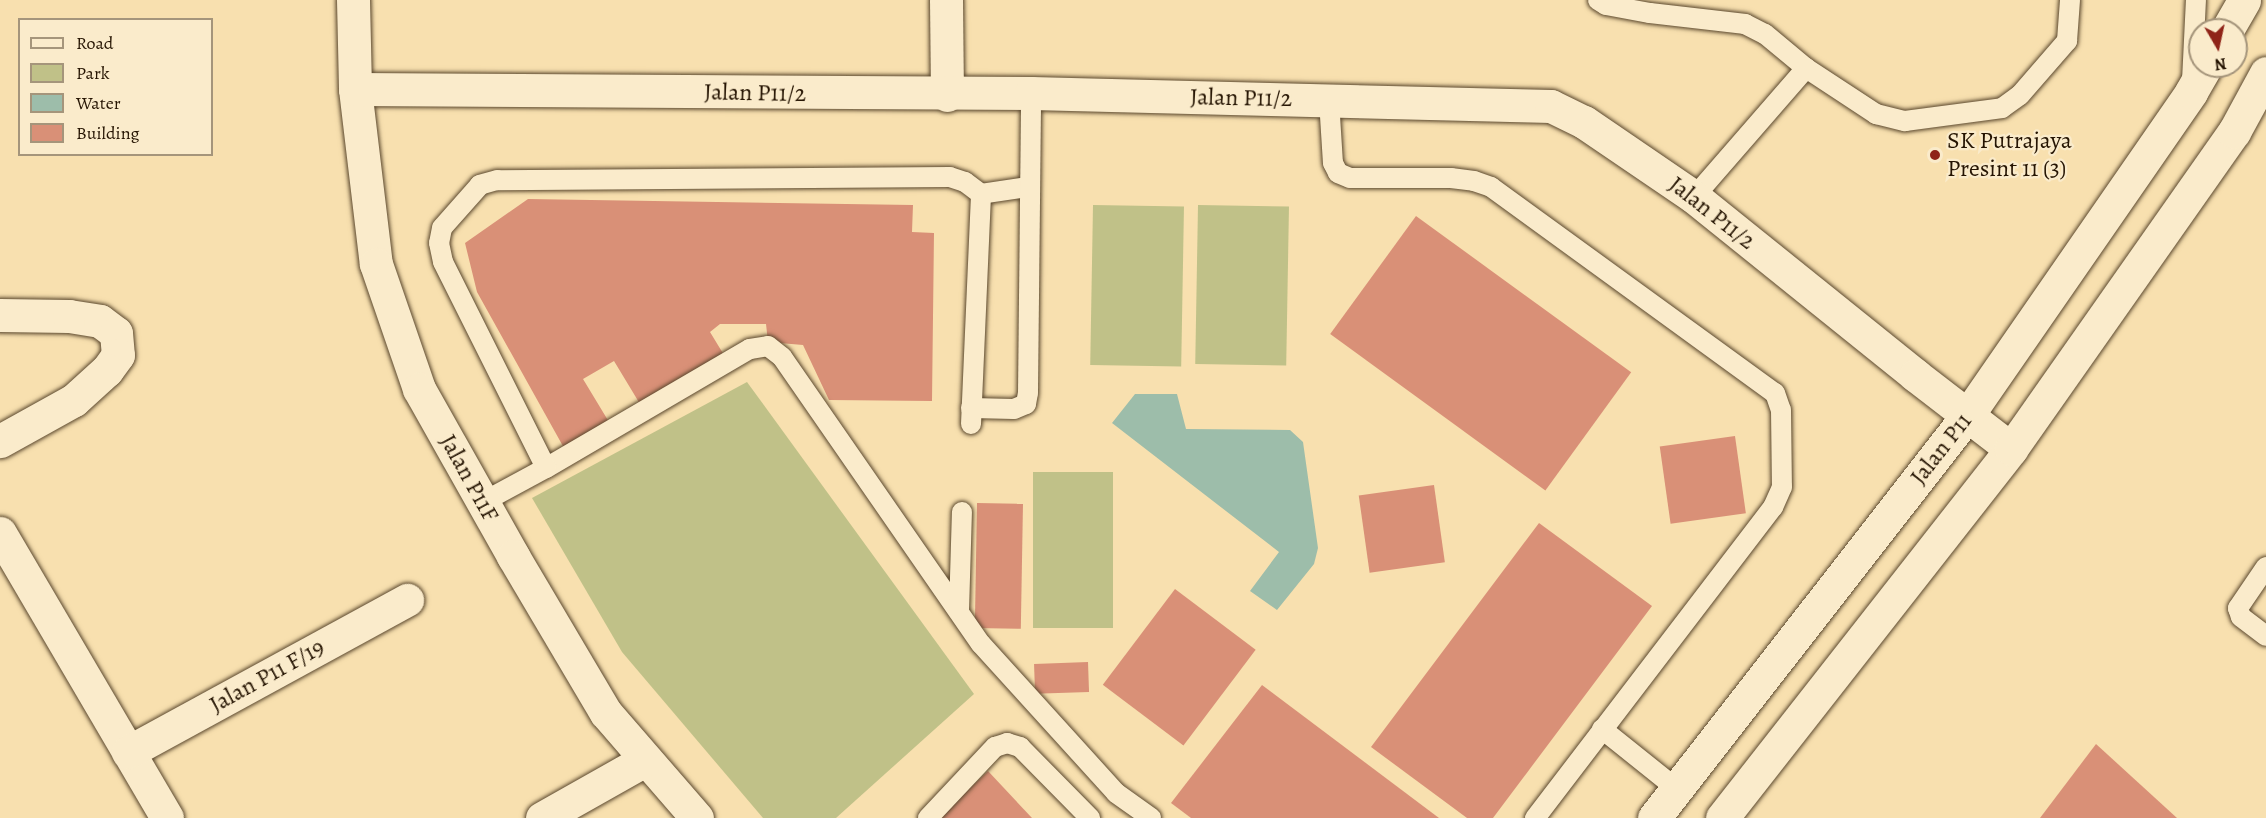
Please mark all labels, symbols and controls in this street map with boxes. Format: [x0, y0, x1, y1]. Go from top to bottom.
legend [18, 18, 213, 156]
north arrow [2188, 18, 2248, 78]
text: Road [76, 31, 113, 55]
text: N [2213, 52, 2228, 76]
text: Park [76, 61, 110, 85]
street label: Jalan P11/2 [704, 78, 806, 108]
street label: Jalan P11/2 [1190, 83, 1292, 113]
text: Water [76, 91, 121, 115]
text: Building [76, 121, 140, 145]
place label: SK Putrajaya Presint 11 (3) [1947, 127, 2072, 183]
marker: SK Putrajaya Presint 11 (3) [1928, 148, 1942, 162]
street label: Jalan P11/2 [1663, 170, 1761, 256]
street label: Jalan P11 [1904, 407, 1978, 491]
street label: Jalan P11F [433, 429, 505, 527]
street label: Jalan P11 F/19 [204, 633, 330, 719]

